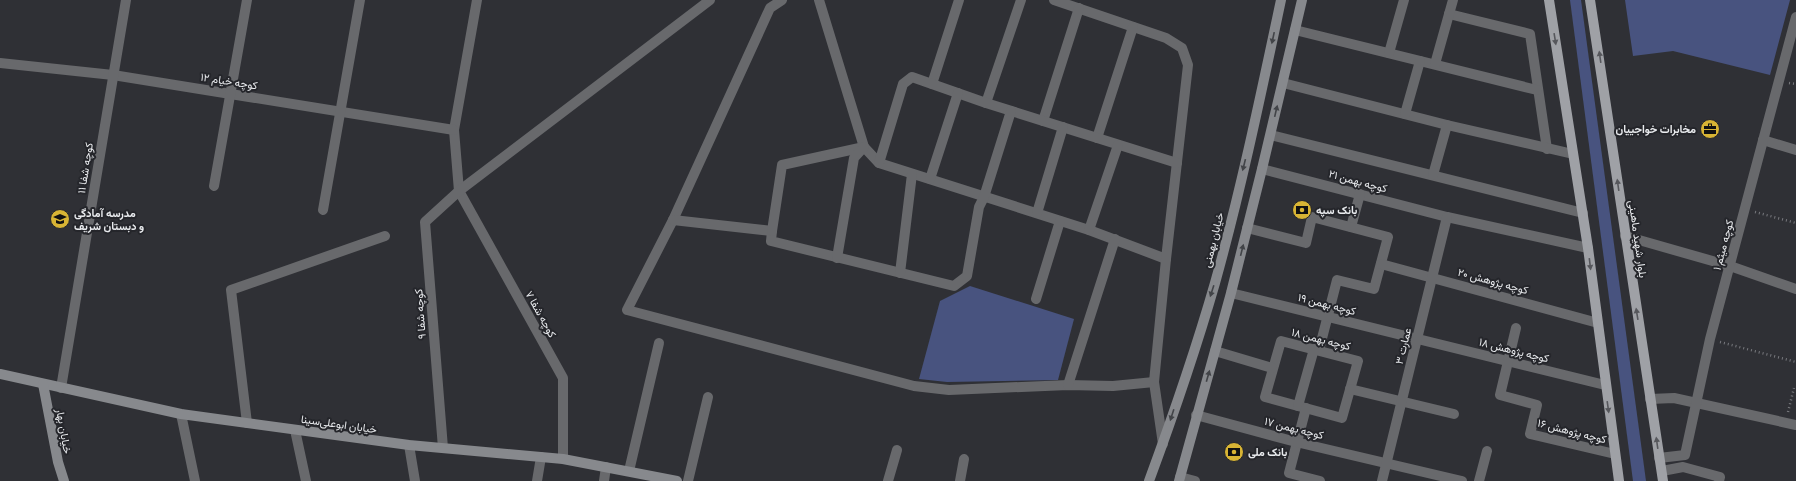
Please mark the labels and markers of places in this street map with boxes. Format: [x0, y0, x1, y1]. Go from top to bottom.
office icon: مخابرات خواجییان [1699, 118, 1721, 140]
place label: مخابرات خواجییان [1615, 122, 1696, 136]
bank icon: بانک سپه [1291, 199, 1313, 221]
place label: بانک سپه [1316, 203, 1357, 218]
place label: مدرسه آمادگی و دبستان شریف [74, 206, 144, 233]
school or university icon: مدرسه آمادگی و دبستان شریف [49, 208, 71, 230]
bank icon: بانک ملی [1223, 441, 1245, 463]
place label: بانک ملی [1248, 445, 1287, 459]

